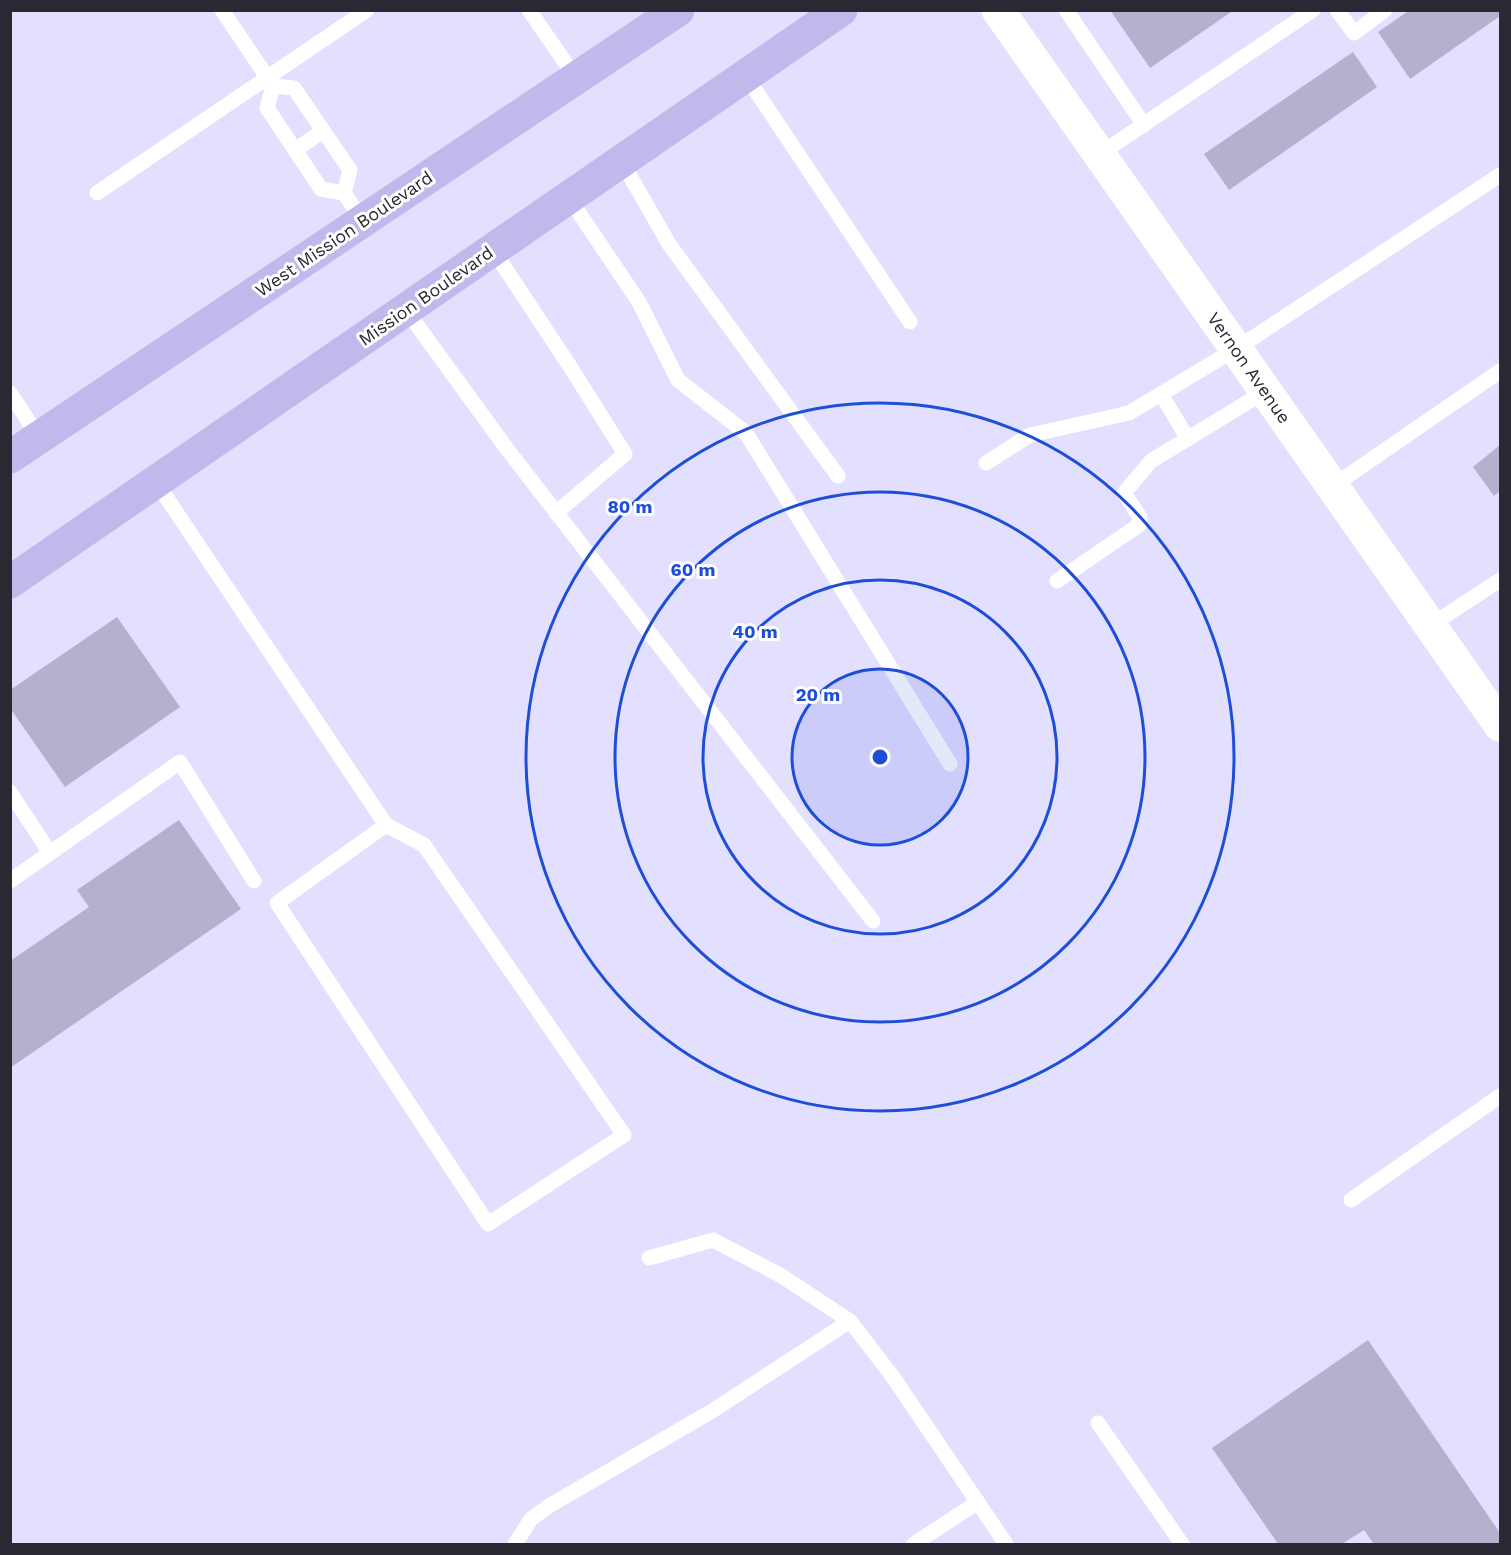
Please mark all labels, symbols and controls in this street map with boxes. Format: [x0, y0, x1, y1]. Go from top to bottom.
street label: West Mission Boulevard [251, 167, 437, 301]
street label: Mission Boulevard [355, 242, 497, 350]
street label: Vernon Avenue [1203, 308, 1296, 427]
text: 80 m [608, 496, 652, 517]
text: 60 m [671, 559, 715, 580]
text: 40 m [732, 621, 778, 642]
text: 20 m [796, 684, 840, 705]
centre of rings [870, 747, 890, 767]

